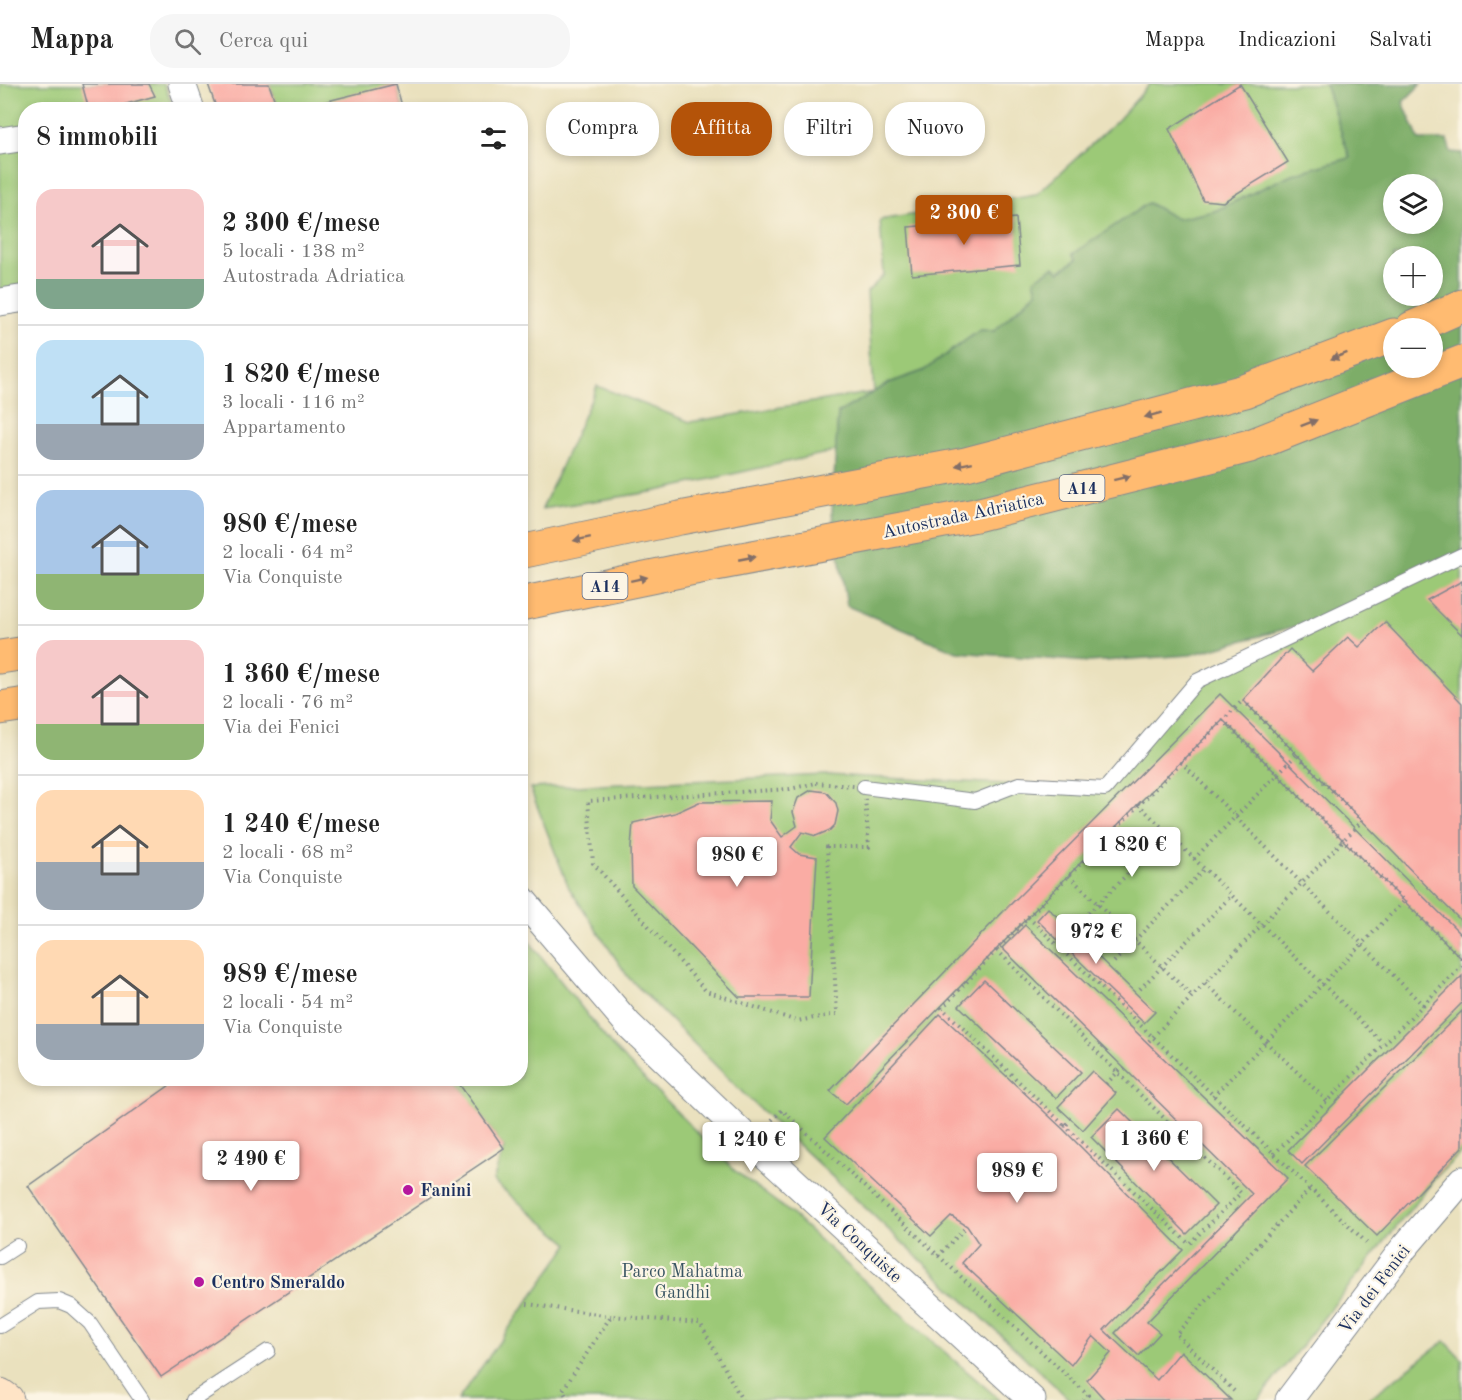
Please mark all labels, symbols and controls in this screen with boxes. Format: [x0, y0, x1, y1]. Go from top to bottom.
search box [150, 14, 570, 68]
icon: search [171, 25, 204, 58]
text: Mappa [30, 27, 114, 55]
text: Cerca qui [219, 30, 308, 52]
text: Mappa [1145, 30, 1205, 51]
text: Indicazioni [1238, 30, 1336, 51]
text: Salvati [1369, 30, 1432, 51]
chip: Compra [546, 102, 659, 156]
chip: Affitta [671, 102, 772, 156]
chip: Filtri [784, 102, 873, 156]
chip: Nuovo [885, 102, 985, 156]
icon: filters [477, 122, 510, 155]
text: 8 immobili [36, 125, 158, 151]
map controls [1383, 174, 1443, 378]
button: layers [1383, 174, 1443, 234]
pin: 2 300 € [909, 195, 1019, 246]
text: 2 300 € [929, 204, 999, 224]
text: 2 300 €/mese [222, 211, 380, 237]
icon: home [84, 213, 156, 285]
text: 5 locali · 138 m² [222, 242, 365, 262]
button: + [1383, 246, 1443, 306]
text: Autostrada Adriatica [222, 267, 405, 287]
button: − [1383, 318, 1443, 378]
one-way arrow [1330, 352, 1348, 361]
text: 1 820 €/mese [222, 362, 380, 388]
icon: home [84, 364, 156, 436]
text: 3 locali · 116 m² [222, 393, 365, 413]
one-way arrow [1144, 411, 1162, 421]
text: Appartamento [222, 418, 346, 438]
one-way arrow [1300, 418, 1318, 428]
one-way arrow [955, 460, 974, 469]
one-way arrow [1113, 473, 1131, 483]
road number: A14 [1060, 475, 1104, 501]
street label: Autostrada Adriatica [881, 490, 1046, 542]
text: 980 €/mese [222, 512, 358, 538]
icon: home [84, 514, 156, 586]
one-way arrow [572, 535, 591, 544]
text: 2 locali · 64 m² [222, 543, 353, 563]
one-way arrow [737, 553, 756, 562]
text: Via Conquiste [222, 568, 343, 588]
road number: A14 [582, 573, 628, 599]
one-way arrow [630, 574, 649, 583]
text: 1 360 €/mese [222, 662, 380, 688]
icon: home [84, 664, 156, 736]
text: 2 locali · 76 m² [222, 693, 353, 713]
text: Via dei Fenici [222, 718, 340, 738]
text: 1 240 €/mese [222, 812, 380, 838]
icon: home [84, 814, 156, 886]
pin: 1 820 € [1077, 827, 1187, 878]
text: 1 820 € [1097, 836, 1167, 856]
pin: 980 € [695, 837, 779, 888]
text: 2 locali · 68 m² [222, 843, 353, 863]
text: 980 € [711, 846, 763, 866]
text: Via Conquiste [222, 868, 343, 888]
pin: 972 € [1054, 914, 1138, 965]
text: 972 € [1070, 923, 1122, 943]
text: 989 €/mese [222, 962, 358, 988]
icon: home [84, 964, 156, 1036]
text: 2 locali · 54 m² [222, 993, 353, 1013]
text: Via Conquiste [222, 1018, 343, 1038]
pin: 1 360 € [1099, 1121, 1209, 1172]
pin: 1 240 € [696, 1122, 806, 1173]
text: 1 360 € [1119, 1130, 1189, 1150]
text: 1 240 € [716, 1131, 786, 1151]
pin: 2 490 € [196, 1141, 306, 1192]
text: 2 490 € [216, 1150, 286, 1170]
pin: 989 € [975, 1153, 1059, 1204]
text: 989 € [991, 1162, 1043, 1182]
place label: Fanini [420, 1182, 471, 1200]
marker: Fanini [401, 1183, 415, 1197]
street label: Via Conquiste [813, 1199, 905, 1286]
street label: Via dei Fenici [1336, 1242, 1414, 1337]
park label: Parco Mahatma Gandhi [621, 1263, 743, 1302]
place label: Centro Smeraldo [211, 1274, 345, 1292]
marker: Centro Smeraldo [192, 1275, 206, 1289]

